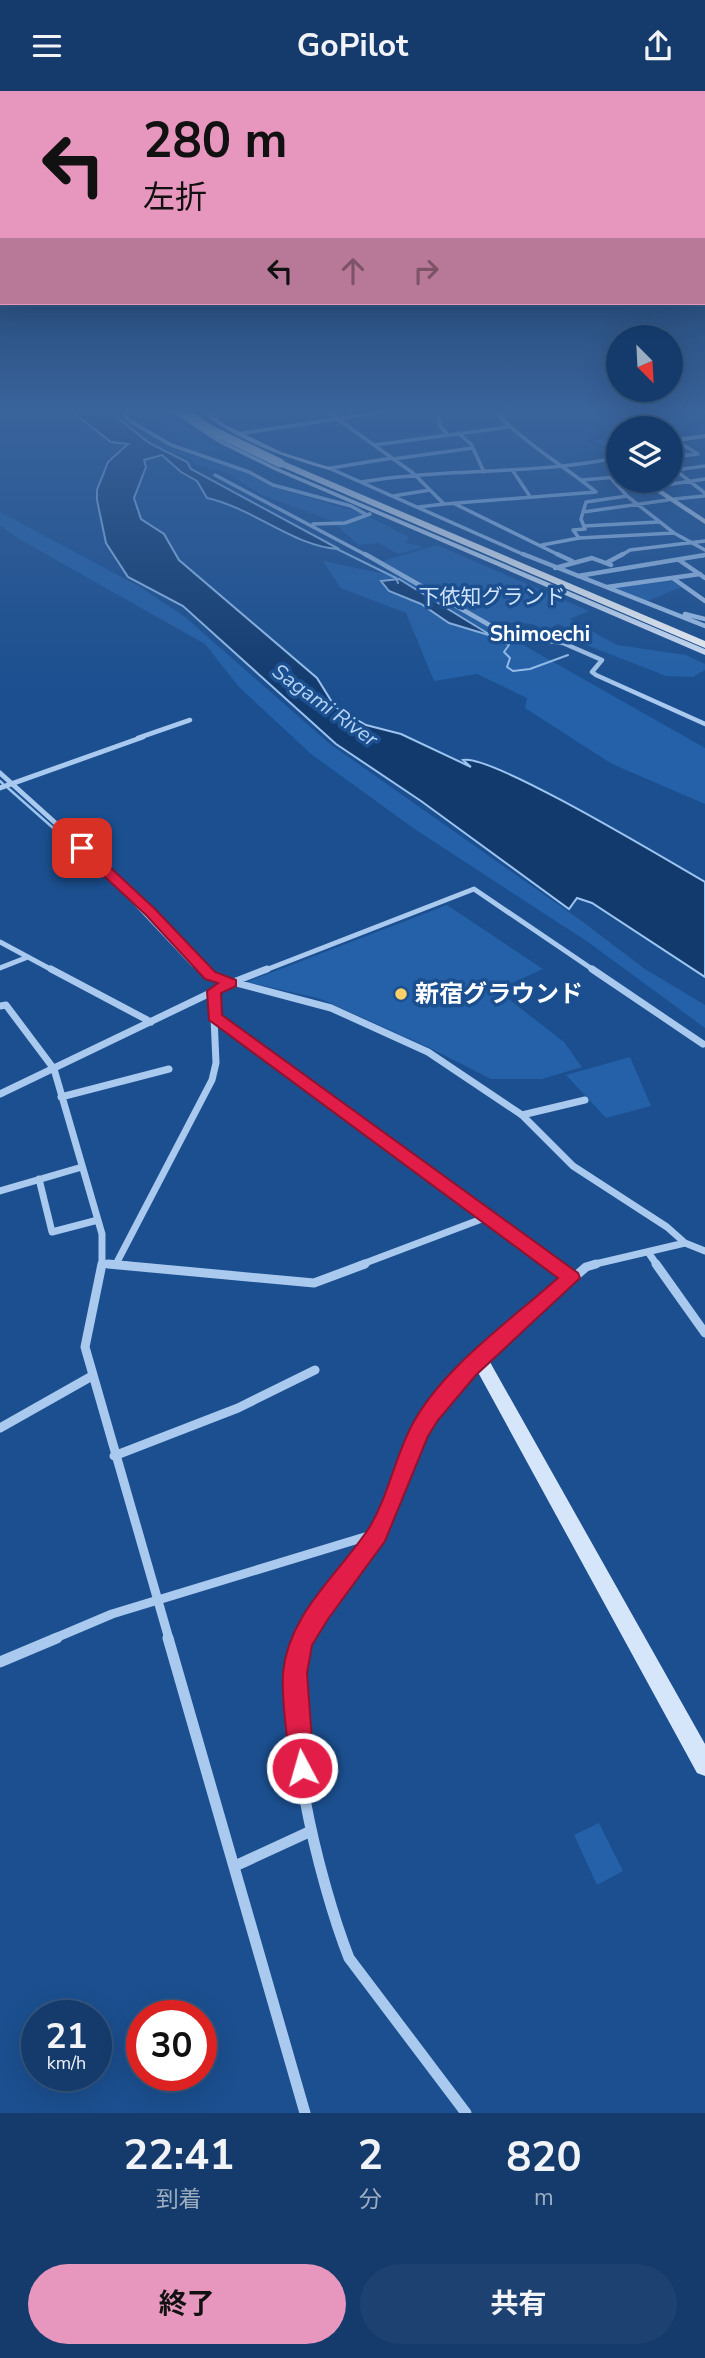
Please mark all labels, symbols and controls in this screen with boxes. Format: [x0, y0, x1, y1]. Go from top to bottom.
text: GoPilot [297, 24, 408, 67]
icon: menu [28, 27, 66, 65]
icon: share [639, 27, 677, 65]
text: 280 m [143, 107, 287, 174]
icon: left [28, 119, 119, 210]
text: 左折 [143, 176, 207, 219]
icon: left [261, 252, 299, 290]
icon: ahead [334, 252, 372, 290]
icon: right [407, 252, 445, 290]
north arrow [606, 325, 682, 403]
map controls [606, 325, 683, 493]
button: layers [606, 416, 683, 493]
park label: 下依知グランド [419, 583, 566, 611]
district label: Shimoechi [490, 620, 590, 648]
water label: Sagami River [267, 657, 384, 753]
pin [52, 818, 112, 878]
icon: arrive [63, 829, 101, 867]
place label: 新宿グラウンド [415, 978, 583, 1010]
marker: 新宿グラウンド [393, 986, 409, 1002]
position arrow [265, 1731, 339, 1805]
speed limit sign: 30 [126, 2000, 217, 2091]
text: 21 [45, 2013, 88, 2060]
text: km/h [47, 2051, 86, 2075]
text: 22:41 [123, 2127, 234, 2184]
text: 2 [358, 2127, 383, 2184]
text: 820 [506, 2129, 582, 2186]
text: m [534, 2182, 554, 2213]
text: 到着 [156, 2184, 202, 2215]
text: 分 [359, 2184, 382, 2215]
button: 終了 [28, 2264, 346, 2344]
button: 共有 [360, 2264, 677, 2344]

